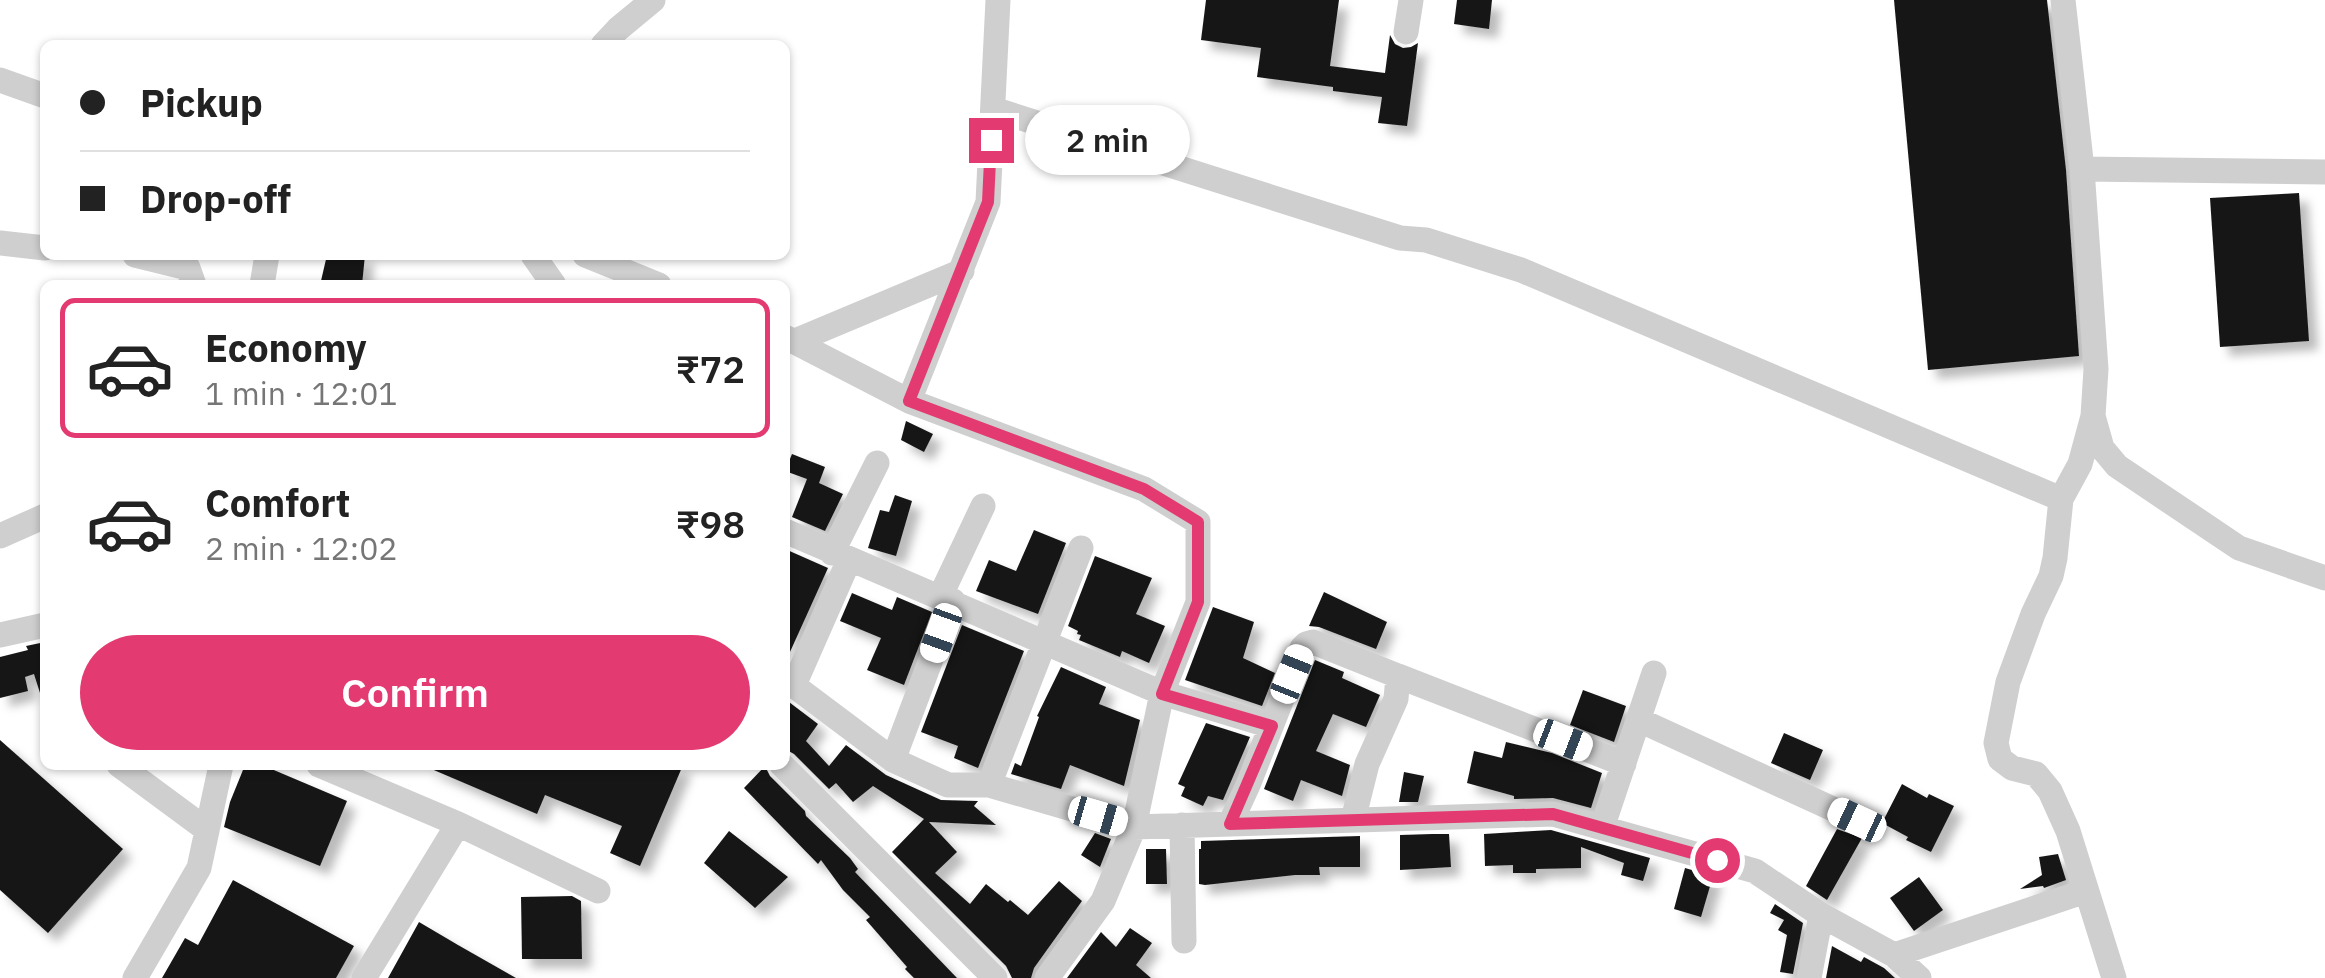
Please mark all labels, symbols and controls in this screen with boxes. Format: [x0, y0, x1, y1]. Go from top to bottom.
text: Pickup [140, 78, 263, 127]
callout: 2 min [1026, 105, 1191, 175]
route end [969, 118, 1014, 163]
text: 2 min [1066, 119, 1149, 161]
text: Drop-off [140, 174, 291, 223]
icon: car [85, 323, 175, 413]
text: Economy [205, 323, 367, 372]
text: ₹72 [676, 344, 745, 393]
text: 1 min · 12:01 [205, 372, 398, 414]
icon: car [85, 478, 175, 568]
text: Comfort [205, 478, 350, 527]
text: ₹98 [676, 499, 745, 548]
text: 2 min · 12:02 [205, 527, 398, 569]
car [917, 600, 965, 666]
button: Confirm [80, 635, 750, 750]
car [1267, 641, 1317, 707]
car [1530, 715, 1596, 765]
car [1065, 793, 1131, 839]
car [1823, 794, 1891, 846]
route start [1695, 838, 1740, 883]

